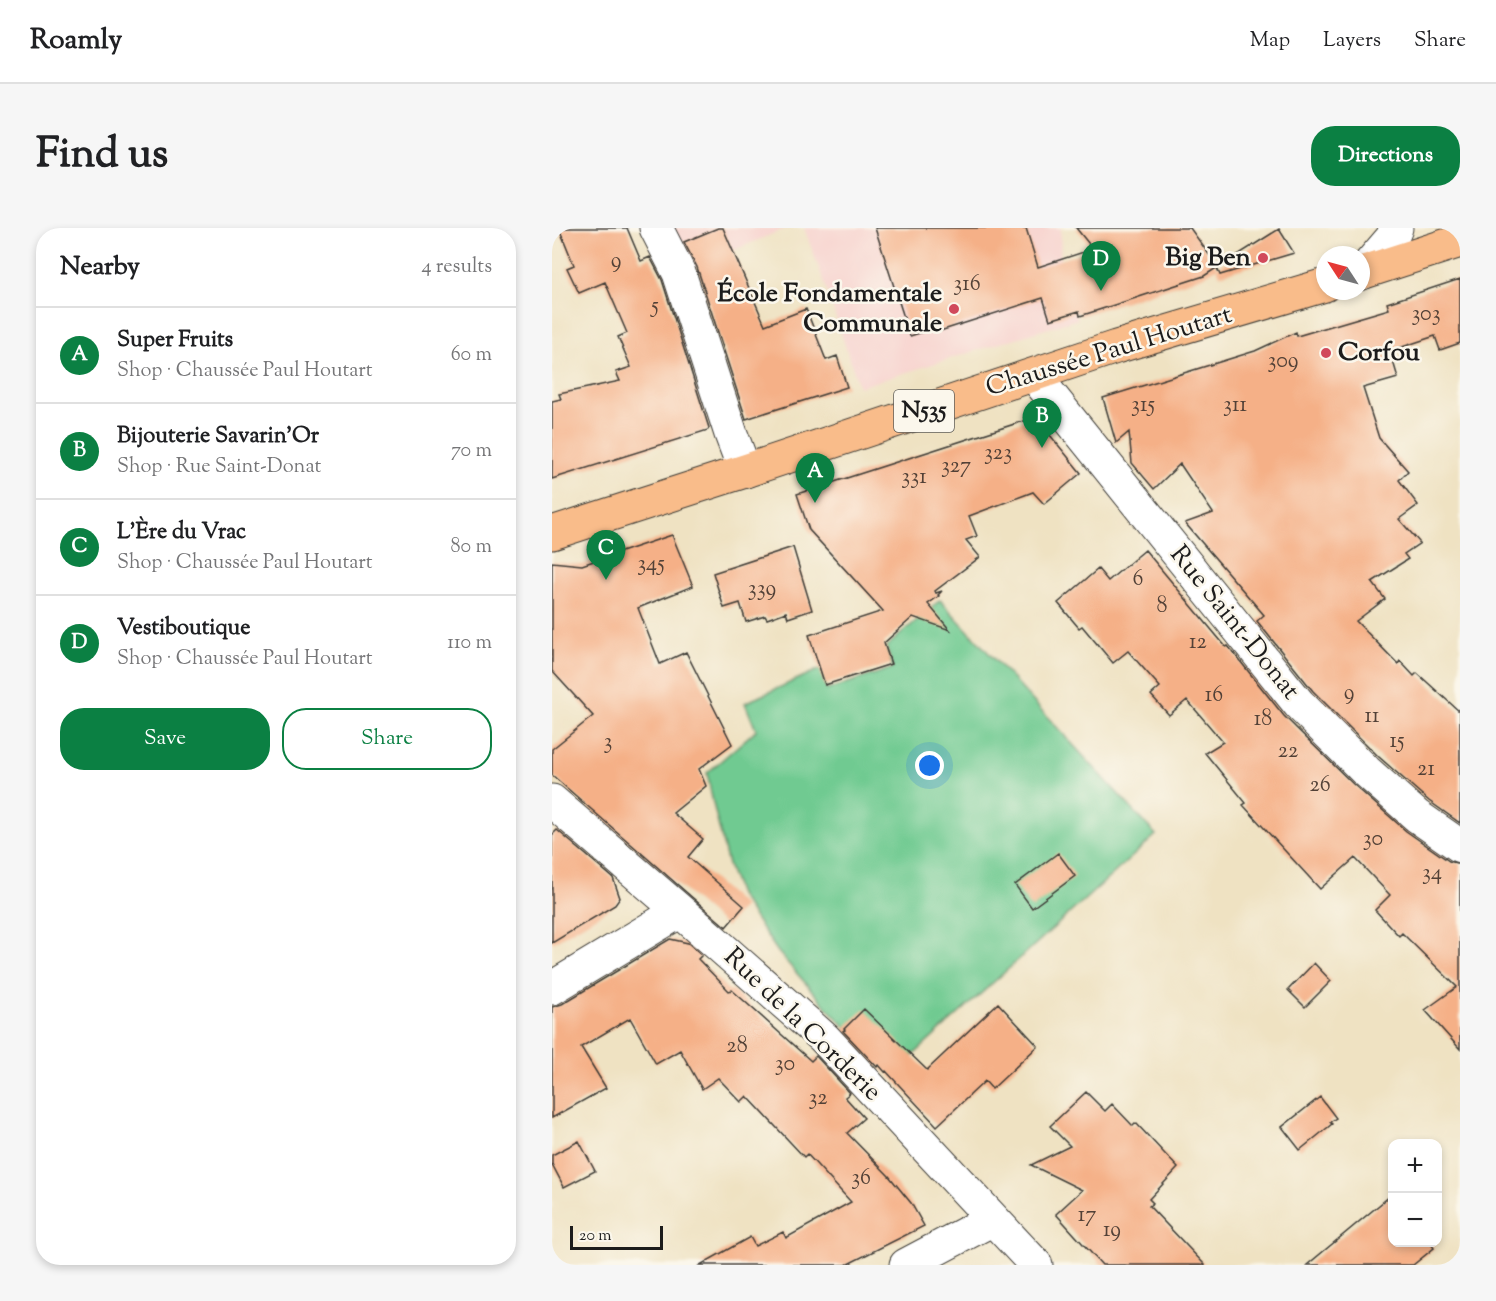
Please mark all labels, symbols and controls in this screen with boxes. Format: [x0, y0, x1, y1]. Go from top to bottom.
text: Roamly [30, 21, 122, 61]
text: Map [1250, 26, 1290, 56]
text: Layers [1323, 26, 1381, 56]
text: Share [1414, 26, 1466, 56]
text: Find us [36, 126, 168, 186]
button: Directions [1311, 126, 1460, 186]
place label: Big Ben [1165, 240, 1252, 277]
pin: D [1082, 242, 1120, 291]
house number: 9 [611, 246, 621, 278]
north arrow [1316, 246, 1370, 300]
text: Nearby [60, 249, 140, 286]
marker: Big Ben [1256, 251, 1270, 265]
text: 4 results [421, 253, 492, 282]
house number: 316 [953, 269, 981, 301]
place label: École Fondamentale Communale [717, 276, 942, 343]
house number: 5 [649, 291, 659, 323]
street label: Chaussée Paul Houtart [981, 297, 1237, 407]
house number: 303 [1411, 299, 1441, 331]
marker: École Fondamentale Communale [947, 302, 961, 316]
text: Super Fruits [117, 325, 233, 357]
place label: Corfou [1338, 335, 1420, 372]
text: A [71, 341, 88, 370]
text: 60 m [451, 341, 492, 370]
house number: 309 [1267, 346, 1299, 378]
marker: Corfou [1319, 346, 1333, 360]
text: Shop · Chaussée Paul Houtart [117, 357, 373, 386]
road number: N535 [894, 390, 954, 432]
house number: 315 [1131, 390, 1155, 422]
house number: 311 [1223, 390, 1247, 422]
pin: B [1022, 398, 1062, 448]
text: Bijouterie Savarin'Or [117, 421, 319, 453]
text: B [73, 437, 86, 466]
text: 70 m [451, 437, 492, 466]
house number: 323 [984, 438, 1012, 470]
house number: 327 [941, 451, 971, 483]
text: Shop · Rue Saint-Donat [117, 453, 321, 482]
pin: A [796, 454, 834, 503]
house number: 331 [901, 462, 927, 494]
text: L'Ère du Vrac [117, 517, 246, 549]
pin: C [586, 530, 626, 580]
text: C [71, 533, 88, 562]
text: 80 m [451, 533, 492, 562]
street label: Rue Saint-Donat [1160, 538, 1308, 708]
text: Shop · Chaussée Paul Houtart [117, 549, 373, 578]
house number: 345 [637, 549, 665, 581]
house number: 6 [1133, 564, 1143, 596]
house number: 339 [748, 574, 776, 606]
house number: 8 [1156, 591, 1168, 623]
text: Vestiboutique [117, 613, 250, 645]
house number: 12 [1189, 627, 1207, 659]
text: D [72, 629, 87, 658]
text: 110 m [447, 629, 492, 658]
text: Shop · Chaussée Paul Houtart [117, 645, 373, 674]
house number: 9 [1344, 678, 1354, 710]
house number: 16 [1205, 680, 1223, 712]
house number: 11 [1365, 701, 1380, 733]
house number: 18 [1254, 704, 1272, 736]
button: Save [60, 708, 270, 770]
button: Share [282, 708, 492, 770]
house number: 15 [1389, 726, 1405, 758]
house number: 3 [604, 727, 612, 759]
house number: 22 [1278, 736, 1298, 768]
your location [915, 751, 944, 780]
house number: 21 [1417, 754, 1435, 786]
house number: 26 [1309, 770, 1331, 802]
house number: 30 [1363, 824, 1383, 856]
house number: 34 [1422, 858, 1442, 890]
street label: Rue de la Corderie [715, 940, 889, 1110]
house number: 28 [726, 1031, 748, 1063]
house number: 30 [775, 1049, 795, 1081]
house number: 32 [808, 1083, 828, 1115]
map controls [1388, 1139, 1442, 1247]
button: + [1388, 1139, 1442, 1193]
house number: 36 [851, 1163, 871, 1195]
button: − [1388, 1193, 1442, 1247]
house number: 17 [1078, 1200, 1096, 1232]
house number: 19 [1103, 1215, 1121, 1247]
scale bar [570, 1223, 663, 1250]
text: 20 m [579, 1225, 612, 1248]

